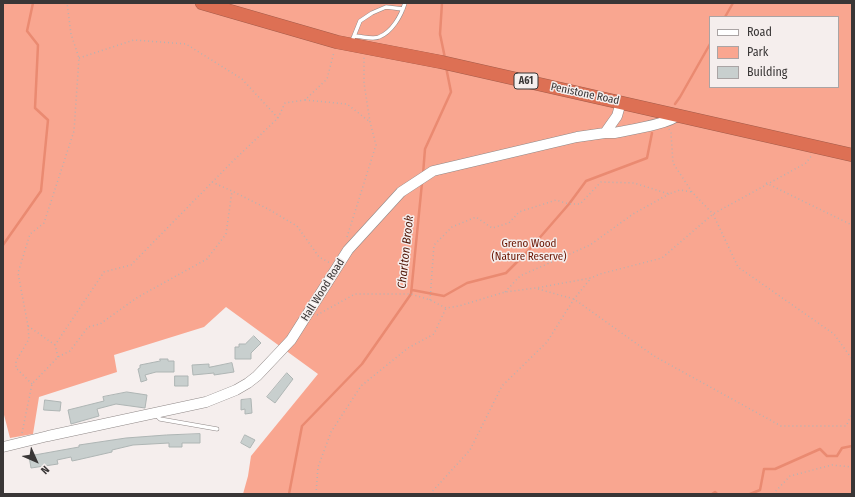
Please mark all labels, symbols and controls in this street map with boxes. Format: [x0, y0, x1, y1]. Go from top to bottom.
legend [709, 16, 839, 88]
text: Road [747, 25, 772, 39]
text: Park [747, 45, 768, 59]
text: Building [747, 65, 787, 79]
road number: A61 [514, 73, 538, 89]
street label: Penistone Road [549, 80, 621, 108]
water label: Charlton Brook [395, 215, 417, 289]
park label: Greno Wood (Nature Reserve) [492, 237, 566, 263]
street label: Hall Wood Road [299, 256, 347, 324]
north arrow [16, 441, 56, 481]
text: N [38, 463, 52, 477]

